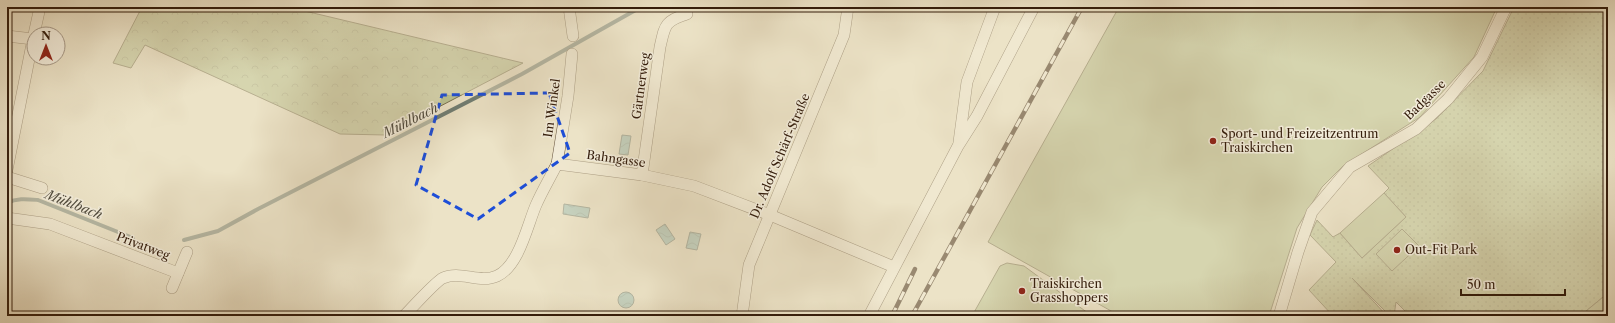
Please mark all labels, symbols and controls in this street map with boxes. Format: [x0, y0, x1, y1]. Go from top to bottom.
north arrow [26, 26, 66, 66]
text: N [41, 29, 51, 43]
street label: Gärtnerweg [628, 51, 653, 120]
street label: Badgasse [1401, 76, 1449, 123]
street label: Im Winkel [540, 77, 563, 138]
street label: Dr. Adolf Schärf-Straße [746, 91, 813, 221]
water label: Mühlbach [378, 99, 440, 142]
place label: Sport- und Freizeitzentrum Traiskirchen [1221, 126, 1378, 155]
marker: Sport- und Freizeitzentrum Traiskirchen [1208, 136, 1218, 146]
street label: Bahngasse [586, 147, 647, 170]
water label: Mühlbach [41, 185, 105, 222]
street label: Privatweg [114, 229, 173, 263]
place label: Out-Fit Park [1405, 242, 1478, 257]
marker: Out-Fit Park [1392, 245, 1402, 255]
scale bar [1461, 271, 1565, 297]
place label: Traiskirchen Grasshoppers [1030, 276, 1108, 305]
text: 50 m [1467, 277, 1496, 292]
marker: Traiskirchen Grasshoppers [1017, 286, 1027, 296]

